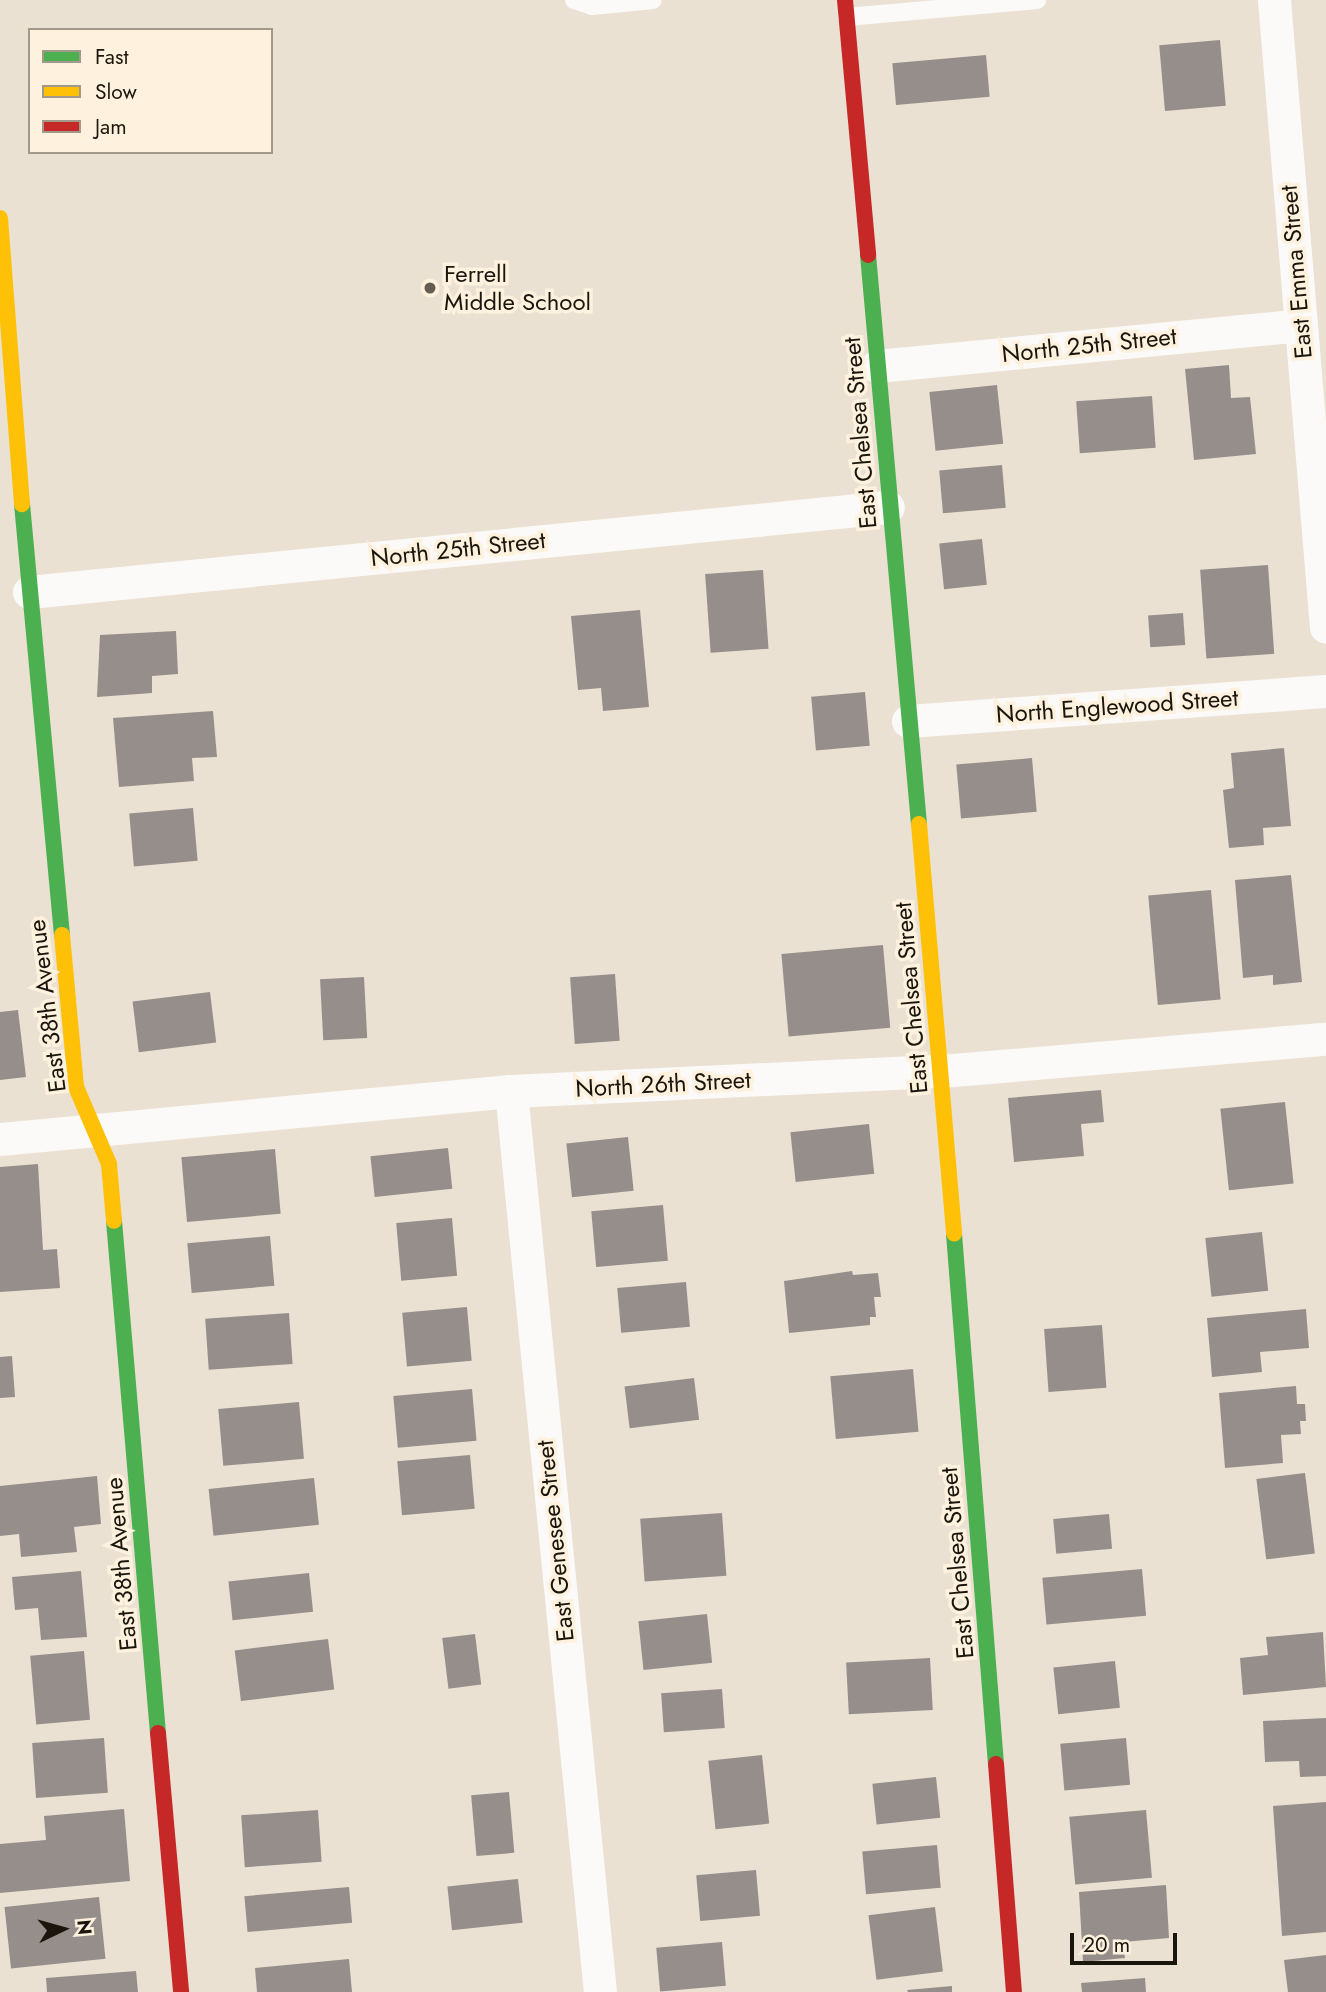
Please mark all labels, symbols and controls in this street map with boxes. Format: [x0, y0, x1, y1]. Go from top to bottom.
legend [28, 28, 273, 154]
text: Fast [95, 42, 128, 72]
text: Slow [95, 77, 137, 107]
text: Jam [95, 112, 127, 142]
street label: East Emma Street [1274, 184, 1318, 360]
place label: Ferrell Middle School [444, 260, 591, 316]
marker: Ferrell Middle School [422, 280, 438, 296]
street label: North 25th Street [1000, 322, 1178, 368]
street label: East Chelsea Street [837, 336, 883, 530]
street label: North 25th Street [369, 526, 547, 572]
street label: North Englewood Street [995, 683, 1239, 729]
street label: East Chelsea Street [888, 901, 934, 1095]
street label: East 38th Avenue [22, 918, 72, 1094]
street label: North 26th Street [574, 1065, 752, 1103]
street label: East Genesee Street [530, 1439, 580, 1643]
street label: East Chelsea Street [934, 1466, 980, 1660]
street label: East 38th Avenue [99, 1476, 143, 1652]
north arrow [28, 1894, 98, 1964]
text: N [70, 1918, 99, 1936]
scale bar [1074, 1918, 1181, 1962]
text: 20 m [1083, 1930, 1130, 1960]

